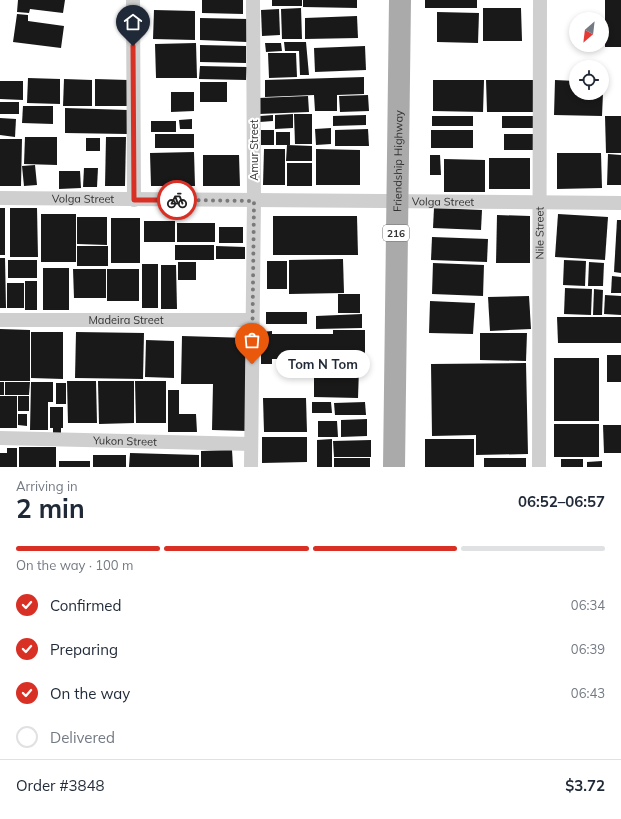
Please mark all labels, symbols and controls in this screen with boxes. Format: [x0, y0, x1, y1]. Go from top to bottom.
pin [116, 5, 150, 46]
icon: home [122, 11, 144, 33]
north arrow [569, 12, 609, 52]
map controls [569, 12, 609, 100]
button: locate [569, 60, 609, 100]
street label: Friendship Highway [390, 110, 406, 212]
street label: Amur Street [247, 119, 261, 181]
courier [157, 180, 197, 220]
icon: bike [166, 189, 188, 211]
street label: Volga Street [52, 191, 114, 206]
street label: Volga Street [412, 194, 474, 209]
street label: Nile Street [532, 206, 547, 259]
road number: 216 [383, 225, 409, 241]
street label: Madeira Street [88, 313, 164, 327]
pin [235, 323, 269, 364]
icon: bag [241, 329, 263, 351]
callout: Tom N Tom [276, 350, 370, 378]
text: Tom N Tom [288, 356, 358, 372]
street label: Yukon Street [92, 433, 157, 449]
text: Arriving in [16, 478, 78, 494]
text: 2 min [16, 492, 85, 525]
text: 06:52–06:57 [518, 492, 605, 511]
text: On the way · 100 m [16, 557, 133, 573]
icon: check [16, 594, 38, 616]
text: Confirmed [50, 596, 121, 615]
text: 06:34 [571, 597, 605, 613]
icon: check [16, 638, 38, 660]
text: Preparing [50, 640, 118, 659]
text: 06:39 [571, 641, 605, 657]
icon: check [16, 682, 38, 704]
text: On the way [50, 684, 130, 703]
text: 06:43 [571, 685, 605, 701]
text: Delivered [50, 728, 115, 747]
text: Order #3848 [16, 776, 104, 795]
text: $3.72 [565, 776, 605, 795]

